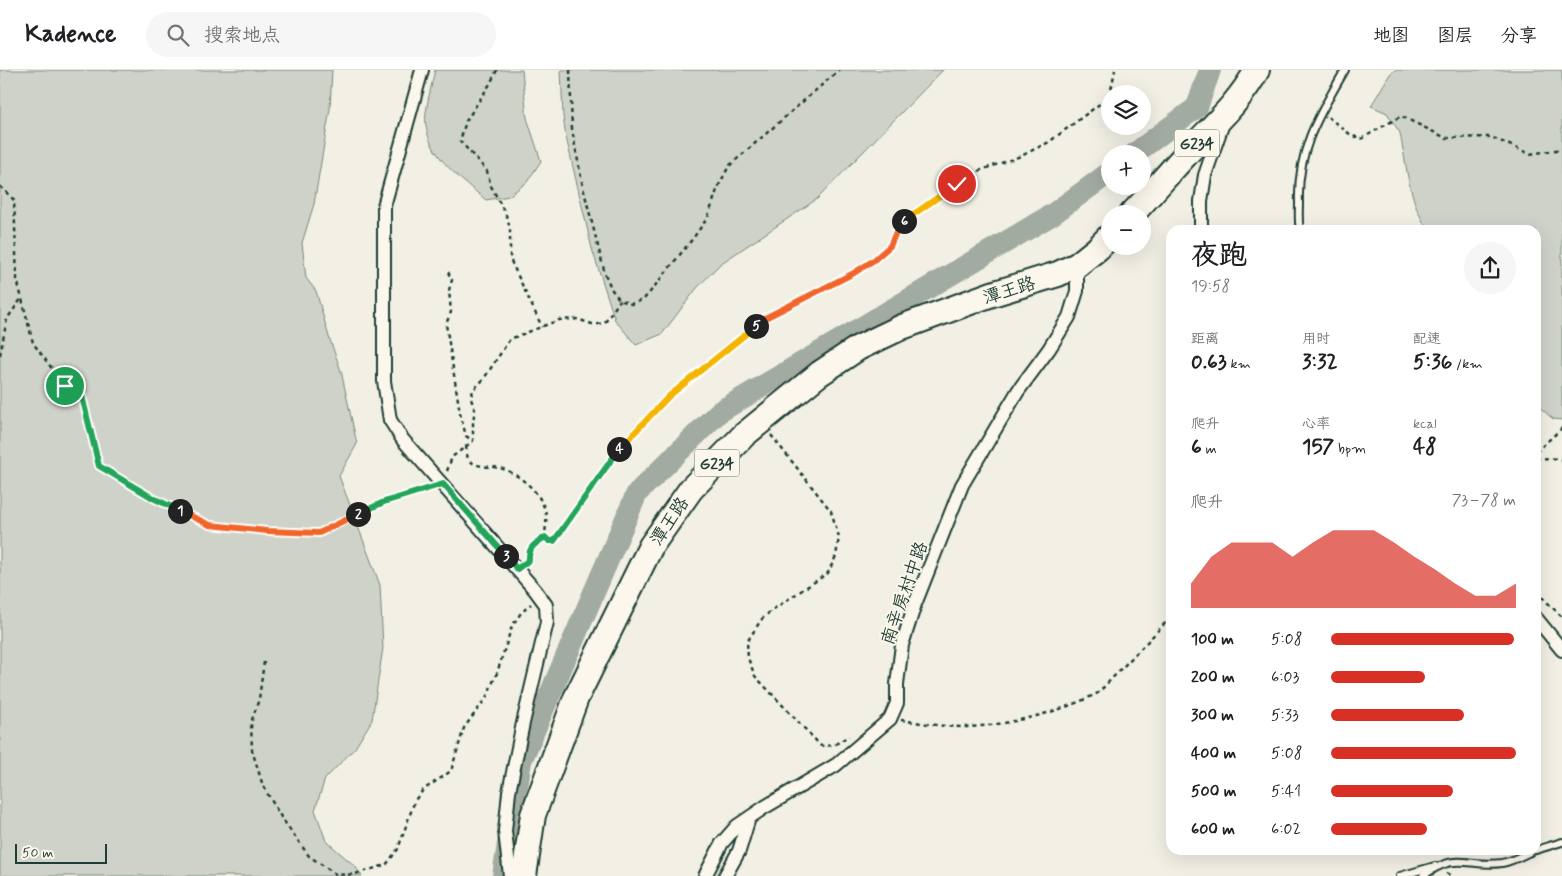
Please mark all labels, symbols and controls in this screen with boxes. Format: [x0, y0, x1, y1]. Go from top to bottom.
search box [146, 12, 496, 57]
text: Kadence [25, 19, 116, 50]
icon: search [164, 21, 192, 49]
text: 搜索地点 [204, 23, 280, 48]
text: 地图 [1373, 24, 1409, 48]
text: 图层 [1437, 24, 1473, 48]
text: 分享 [1501, 24, 1537, 48]
map controls [1101, 85, 1151, 255]
button: layers [1101, 85, 1151, 135]
road number: G234 [1174, 129, 1220, 156]
button: + [1101, 145, 1151, 195]
pin [936, 163, 978, 205]
icon: check [943, 170, 971, 198]
button: − [1101, 205, 1151, 255]
pin: 6 [892, 208, 916, 234]
text: 6 [901, 212, 908, 230]
text: 夜跑 [1191, 238, 1247, 275]
button: share [1464, 242, 1516, 294]
street label: 潭王路 [980, 272, 1039, 310]
text: 19:58 [1191, 276, 1230, 297]
pin: 5 [744, 314, 768, 338]
text: 5 [752, 317, 761, 335]
text: 距离 [1191, 330, 1219, 348]
text: 用时 [1302, 330, 1330, 348]
text: 配速 [1413, 330, 1441, 348]
text: 0.63 [1191, 348, 1227, 376]
text: 3:32 [1302, 348, 1338, 376]
text: 5:36 [1413, 348, 1452, 376]
text: km [1227, 355, 1251, 373]
text: /km [1452, 355, 1483, 373]
pin [44, 365, 86, 407]
icon: arrive [51, 372, 79, 400]
text: 爬升 [1191, 415, 1219, 433]
text: 心率 [1302, 415, 1330, 433]
text: kcal [1413, 415, 1437, 433]
text: 6 [1191, 433, 1202, 461]
text: 157 [1302, 433, 1334, 461]
text: 48 [1413, 433, 1437, 461]
pin: 4 [606, 436, 632, 462]
text: 4 [615, 440, 624, 458]
text: m [1202, 440, 1217, 458]
text: bpm [1334, 440, 1366, 458]
road number: G234 [694, 449, 740, 476]
text: 73–78 m [1452, 490, 1516, 511]
street label: 潭王路 [645, 492, 695, 551]
text: 爬升 [1191, 492, 1223, 513]
pin: 1 [168, 498, 192, 524]
text: 1 [177, 502, 184, 520]
pin: 2 [346, 502, 370, 526]
text: 2 [355, 505, 362, 523]
street label: 南辛房村中路 [876, 538, 934, 648]
pin: 3 [494, 544, 518, 568]
text: 3 [503, 547, 510, 565]
text: 100 m [1191, 629, 1234, 650]
text: 5:08 [1271, 629, 1303, 650]
text: 200 m [1191, 667, 1235, 688]
text: 6:03 [1271, 667, 1299, 688]
text: 300 m [1191, 705, 1234, 726]
text: 5:33 [1271, 705, 1299, 726]
text: 400 m [1191, 743, 1236, 764]
text: 5:08 [1271, 743, 1303, 764]
text: 500 m [1191, 781, 1236, 802]
text: 5:41 [1271, 781, 1301, 802]
text: 600 m [1191, 819, 1235, 840]
text: 6:02 [1271, 819, 1301, 840]
scale bar [15, 841, 108, 864]
text: 50 m [22, 844, 53, 862]

